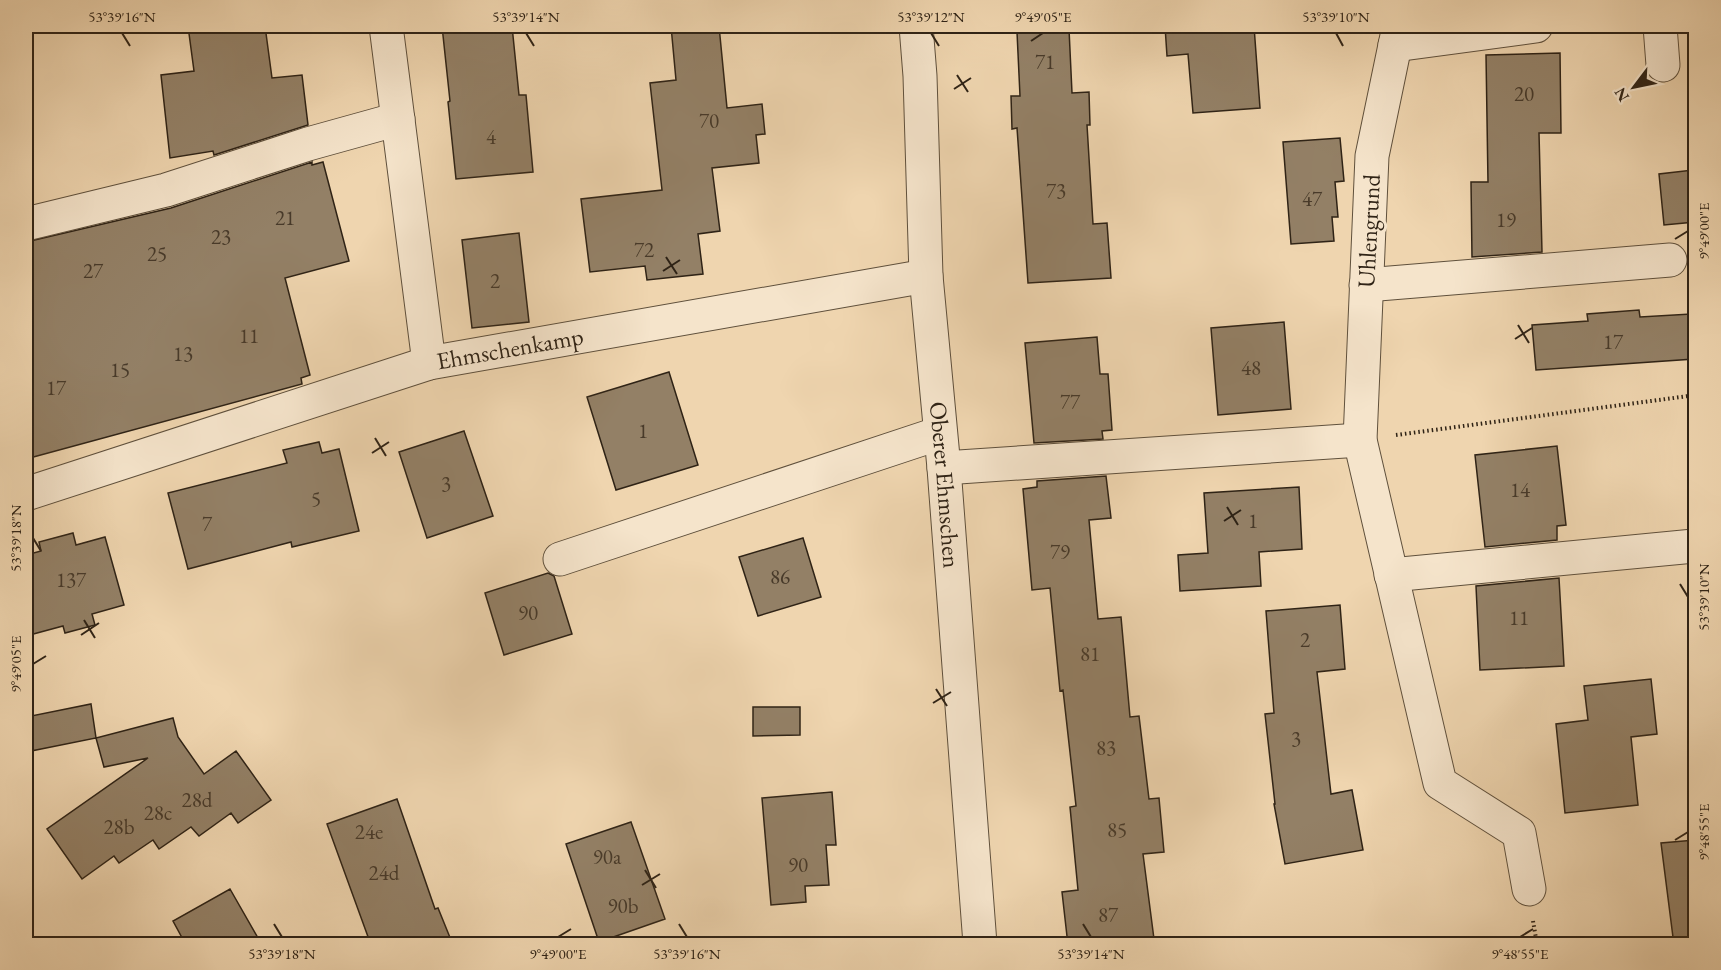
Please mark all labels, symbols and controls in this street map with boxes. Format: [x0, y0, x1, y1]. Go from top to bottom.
text: 53°39'16"N [88, 7, 156, 26]
text: 53°39'14"N [492, 7, 560, 26]
text: 53°39'12"N [897, 7, 965, 26]
text: 9°49'05"E [1015, 7, 1072, 26]
text: 53°39'10"N [1302, 7, 1370, 26]
house number: 71 [1035, 48, 1055, 75]
north arrow [1604, 57, 1664, 117]
house number: 20 [1514, 80, 1534, 107]
text: N [1609, 84, 1634, 106]
house number: 70 [699, 107, 719, 134]
house number: 4 [486, 123, 497, 150]
street label: Uhlengrund [1350, 173, 1387, 289]
house number: 73 [1046, 177, 1066, 204]
house number: 47 [1302, 185, 1323, 212]
text: 9°49'00"E [1694, 202, 1713, 259]
house number: 21 [275, 204, 295, 231]
house number: 19 [1496, 206, 1516, 233]
house number: 23 [211, 223, 231, 250]
house number: 72 [634, 236, 654, 263]
house number: 25 [147, 240, 167, 267]
house number: 27 [83, 257, 104, 284]
house number: 2 [490, 267, 500, 294]
street label: Ehmschenkamp [434, 320, 586, 376]
house number: 11 [239, 322, 259, 349]
house number: 17 [1603, 328, 1624, 355]
house number: 13 [173, 340, 193, 367]
house number: 48 [1241, 354, 1261, 381]
house number: 15 [110, 356, 130, 383]
house number: 17 [46, 374, 67, 401]
house number: 77 [1060, 388, 1081, 415]
street label: Oberer Ehmschen [923, 400, 968, 570]
house number: 1 [638, 417, 648, 444]
house number: 3 [441, 470, 451, 497]
house number: 14 [1510, 476, 1531, 503]
house number: 5 [311, 485, 321, 512]
text: 53°39'18"N [6, 504, 25, 572]
house number: 1 [1248, 507, 1258, 534]
house number: 7 [202, 510, 213, 537]
house number: 79 [1050, 538, 1070, 565]
house number: 86 [770, 563, 790, 590]
text: 53°39'10"N [1694, 563, 1713, 631]
house number: 137 [56, 566, 87, 593]
house number: 90 [518, 599, 538, 626]
house number: 11 [1509, 604, 1529, 631]
house number: 2 [1300, 626, 1310, 653]
text: 9°49'05"E [6, 635, 25, 692]
house number: 81 [1080, 640, 1100, 667]
house number: 3 [1291, 725, 1301, 752]
house number: 83 [1096, 734, 1116, 761]
house number: 28d [182, 786, 213, 813]
house number: 28c [144, 799, 172, 826]
text: 9°48'55"E [1694, 803, 1713, 860]
house number: 28b [104, 813, 135, 840]
house number: 85 [1107, 816, 1127, 843]
house number: 24e [355, 818, 383, 845]
house number: 90a [593, 843, 622, 870]
house number: 90 [788, 851, 808, 878]
house number: 24d [369, 859, 400, 886]
house number: 90b [608, 892, 639, 919]
house number: 87 [1098, 901, 1119, 928]
text: 53°39'18"N [248, 944, 316, 963]
text: 9°49'00"E [530, 944, 587, 963]
text: 53°39'16"N [653, 944, 721, 963]
text: 53°39'14"N [1057, 944, 1125, 963]
text: 9°48'55"E [1492, 944, 1549, 963]

